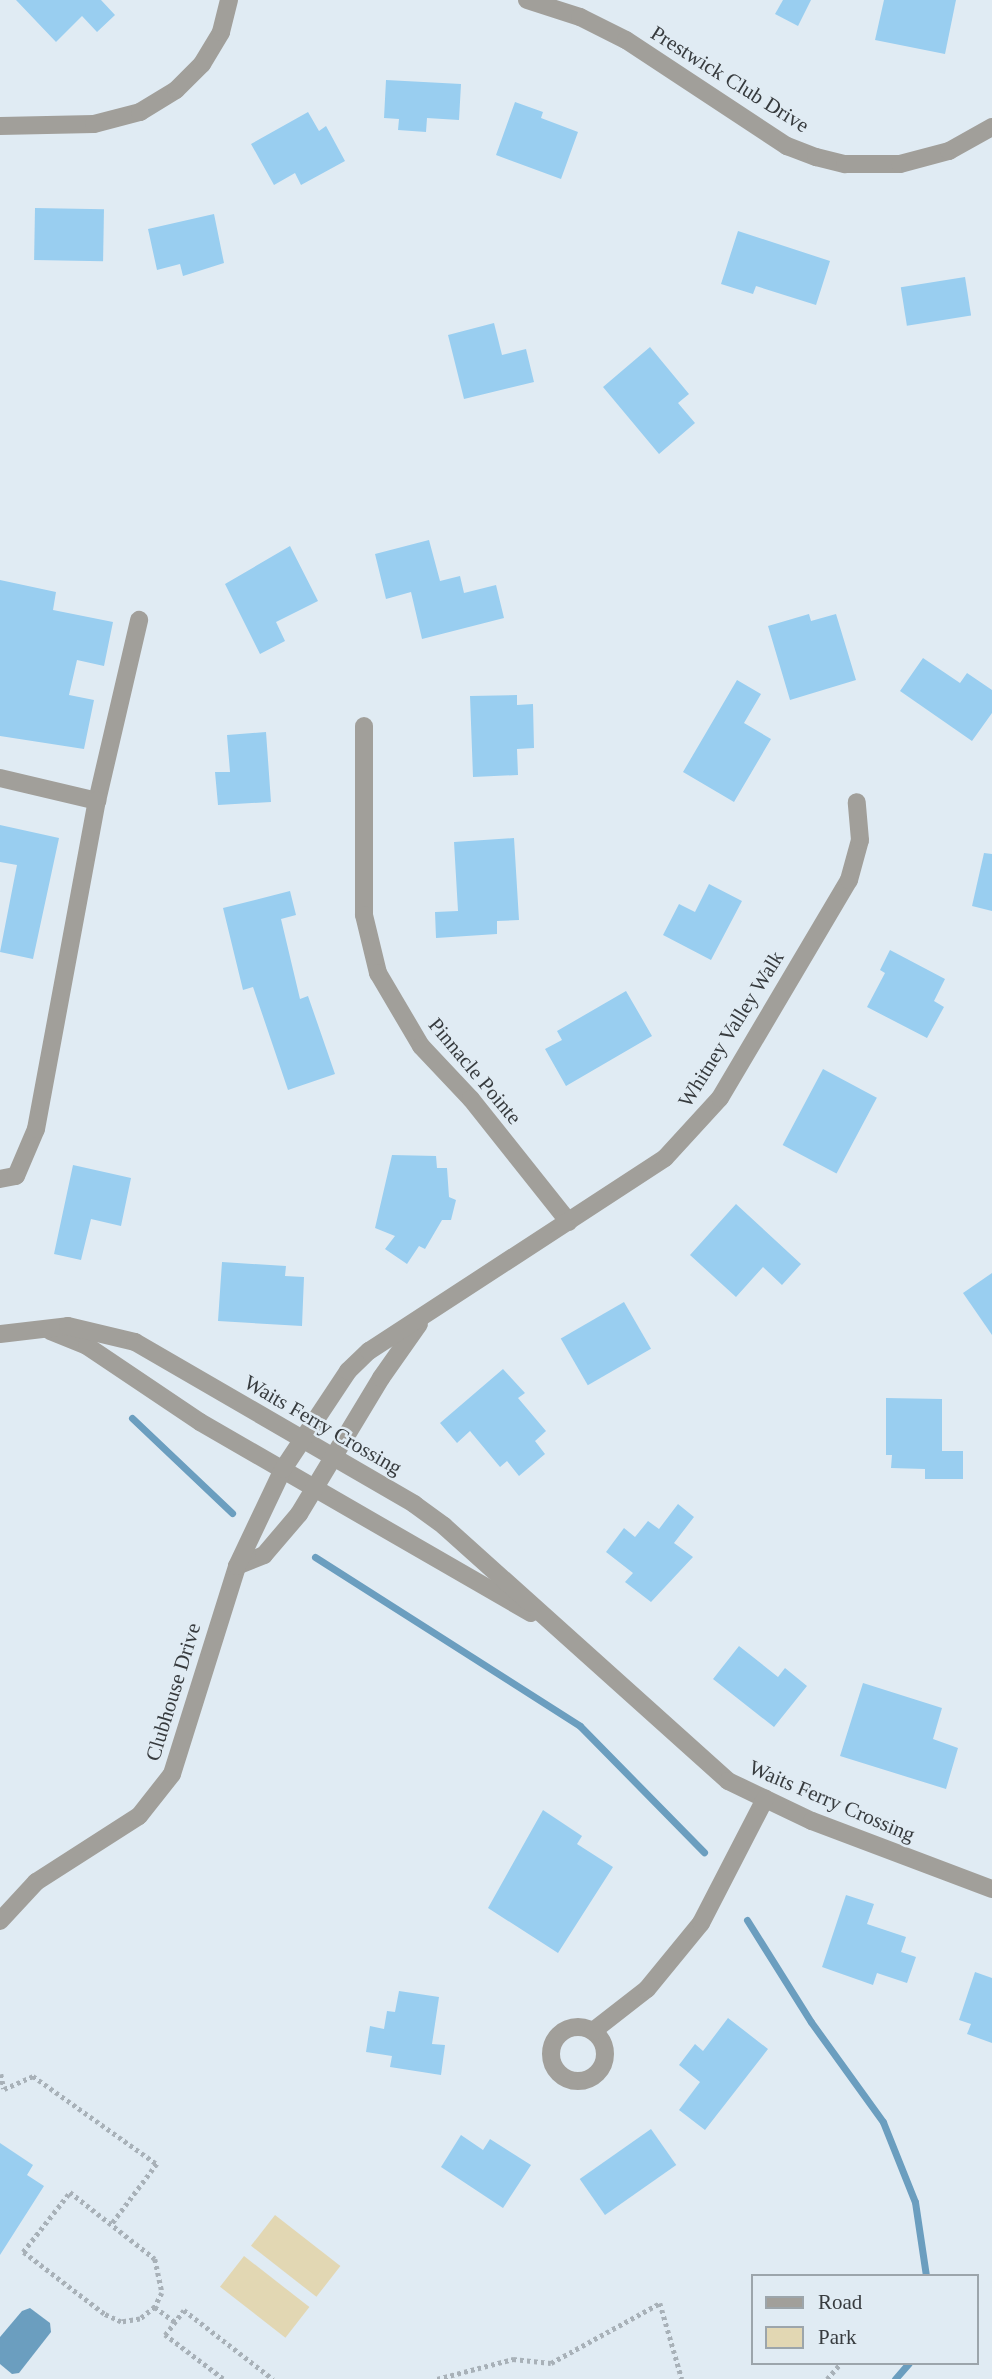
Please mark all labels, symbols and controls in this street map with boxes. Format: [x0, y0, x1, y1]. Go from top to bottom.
street label: Prestwick Club Drive [646, 20, 814, 138]
street label: Whitney Valley Walk [673, 946, 789, 1112]
street label: Pinnacle Pointe [423, 1013, 527, 1129]
street label: Waits Ferry Crossing [240, 1370, 406, 1480]
street label: Clubhouse Drive [140, 1620, 206, 1764]
street label: Waits Ferry Crossing [745, 1755, 919, 1847]
legend [750, 2274, 978, 2365]
text: Road [818, 2290, 862, 2314]
text: Park [818, 2325, 857, 2349]

